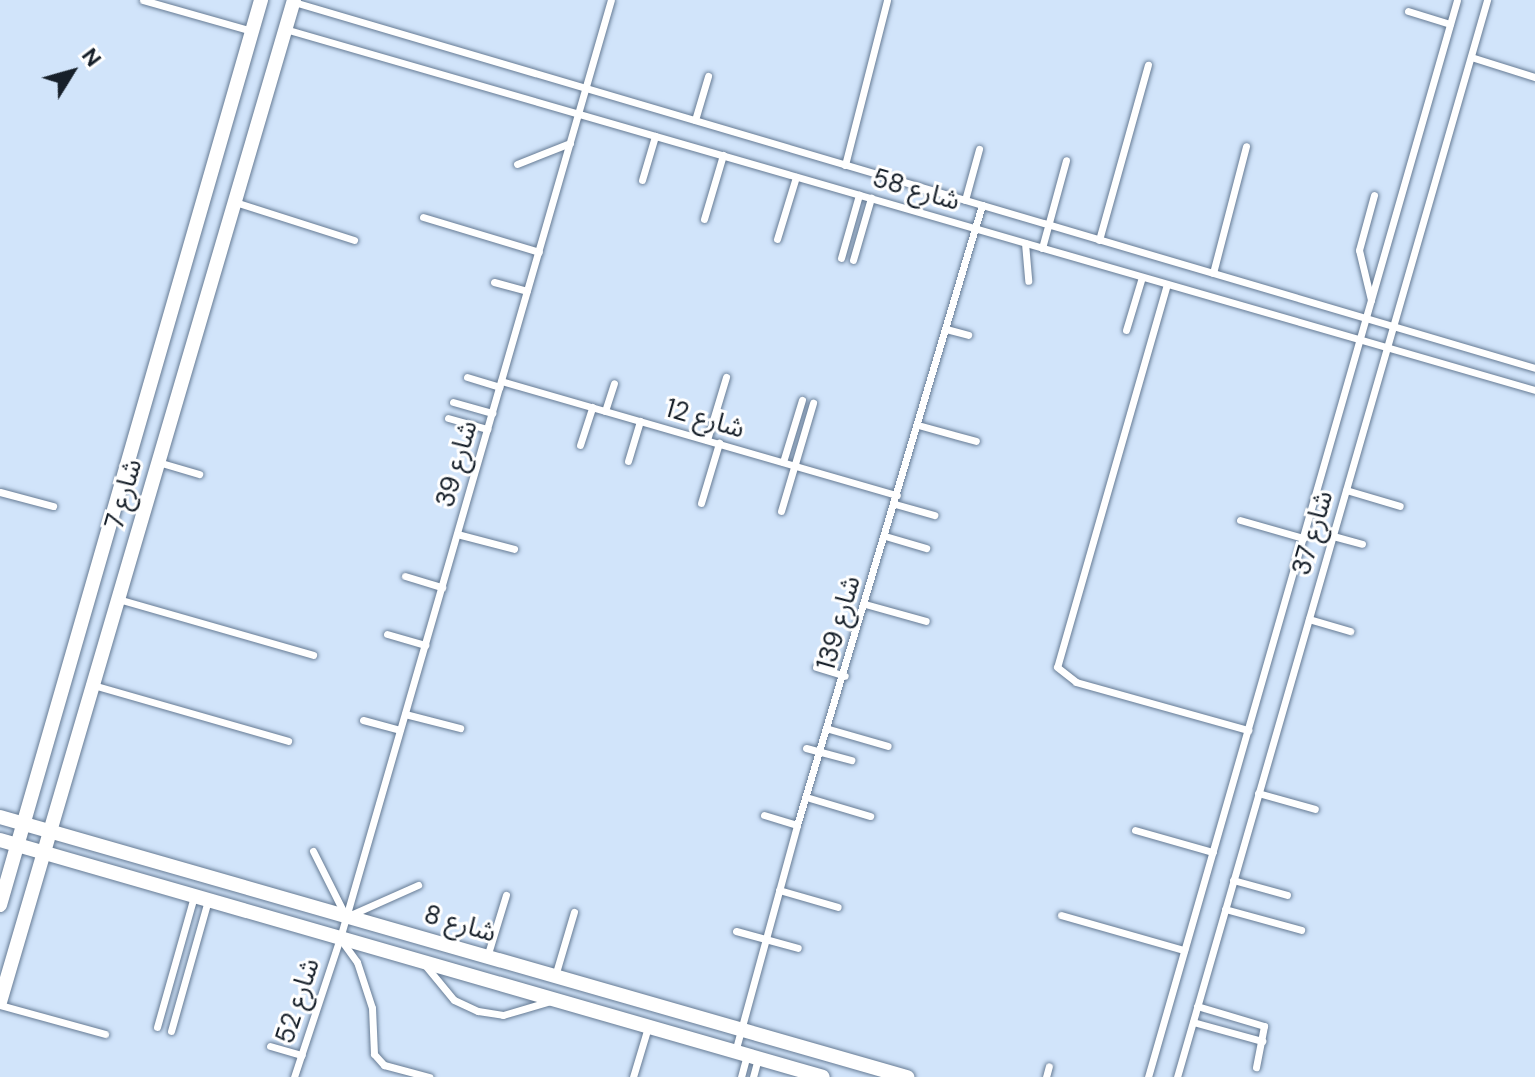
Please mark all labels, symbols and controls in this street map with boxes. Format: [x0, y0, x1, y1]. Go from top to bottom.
north arrow [32, 32, 112, 112]
text: N [75, 42, 108, 72]
street label: شارع 58 [869, 163, 963, 217]
street label: شارع 12 [662, 393, 748, 445]
street label: شارع 39 [430, 417, 484, 511]
street label: شارع 7 [99, 455, 149, 533]
street label: شارع 37 [1286, 487, 1340, 579]
street label: شارع 139 [811, 572, 867, 674]
street label: شارع 8 [420, 899, 500, 949]
street label: شارع 52 [270, 954, 326, 1048]

